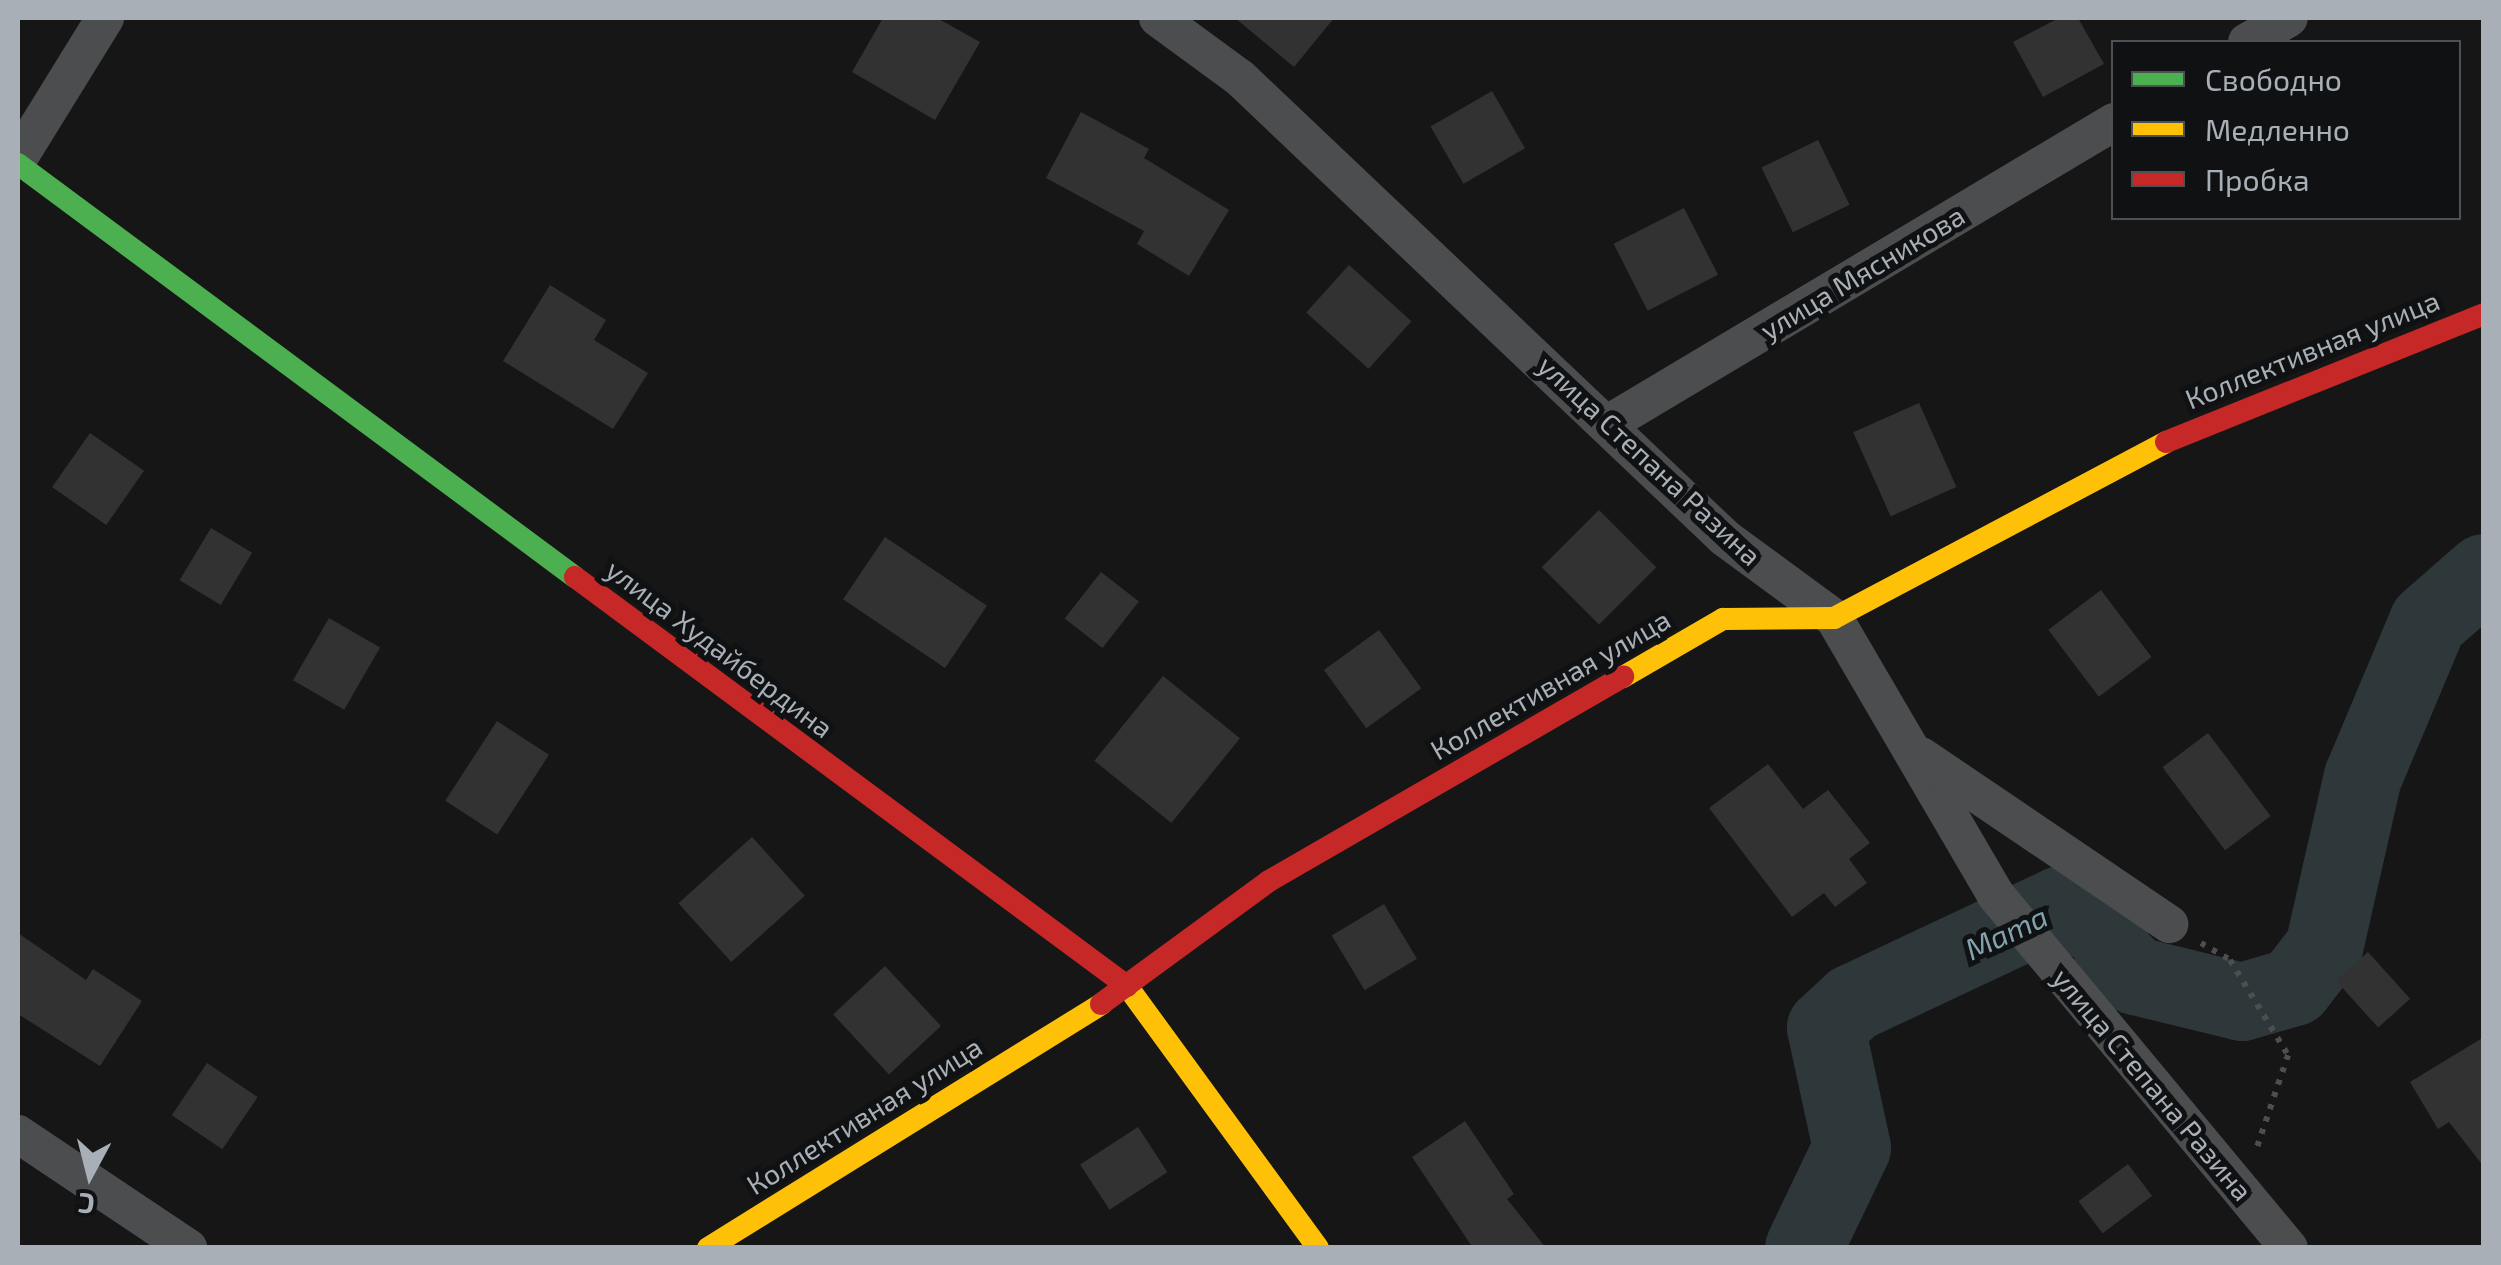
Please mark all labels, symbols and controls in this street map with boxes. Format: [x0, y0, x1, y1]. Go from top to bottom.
legend [2111, 40, 2461, 220]
text: Свободно [2205, 61, 2342, 97]
text: Медленно [2205, 111, 2350, 147]
text: Пробка [2205, 161, 2310, 197]
street label: улица Мясникова [1754, 198, 1970, 346]
street label: Коллективная улица [2180, 283, 2444, 415]
street label: улица Степана Разина [1532, 348, 1768, 572]
street label: улица Худайбердина [600, 552, 840, 744]
street label: Коллективная улица [1424, 602, 1676, 766]
water label: Мата [1959, 897, 2053, 967]
street label: улица Степана Разина [2046, 961, 2260, 1207]
street label: Коллективная улица [740, 1029, 988, 1201]
north arrow [40, 1125, 140, 1225]
text: С [76, 1187, 97, 1223]

